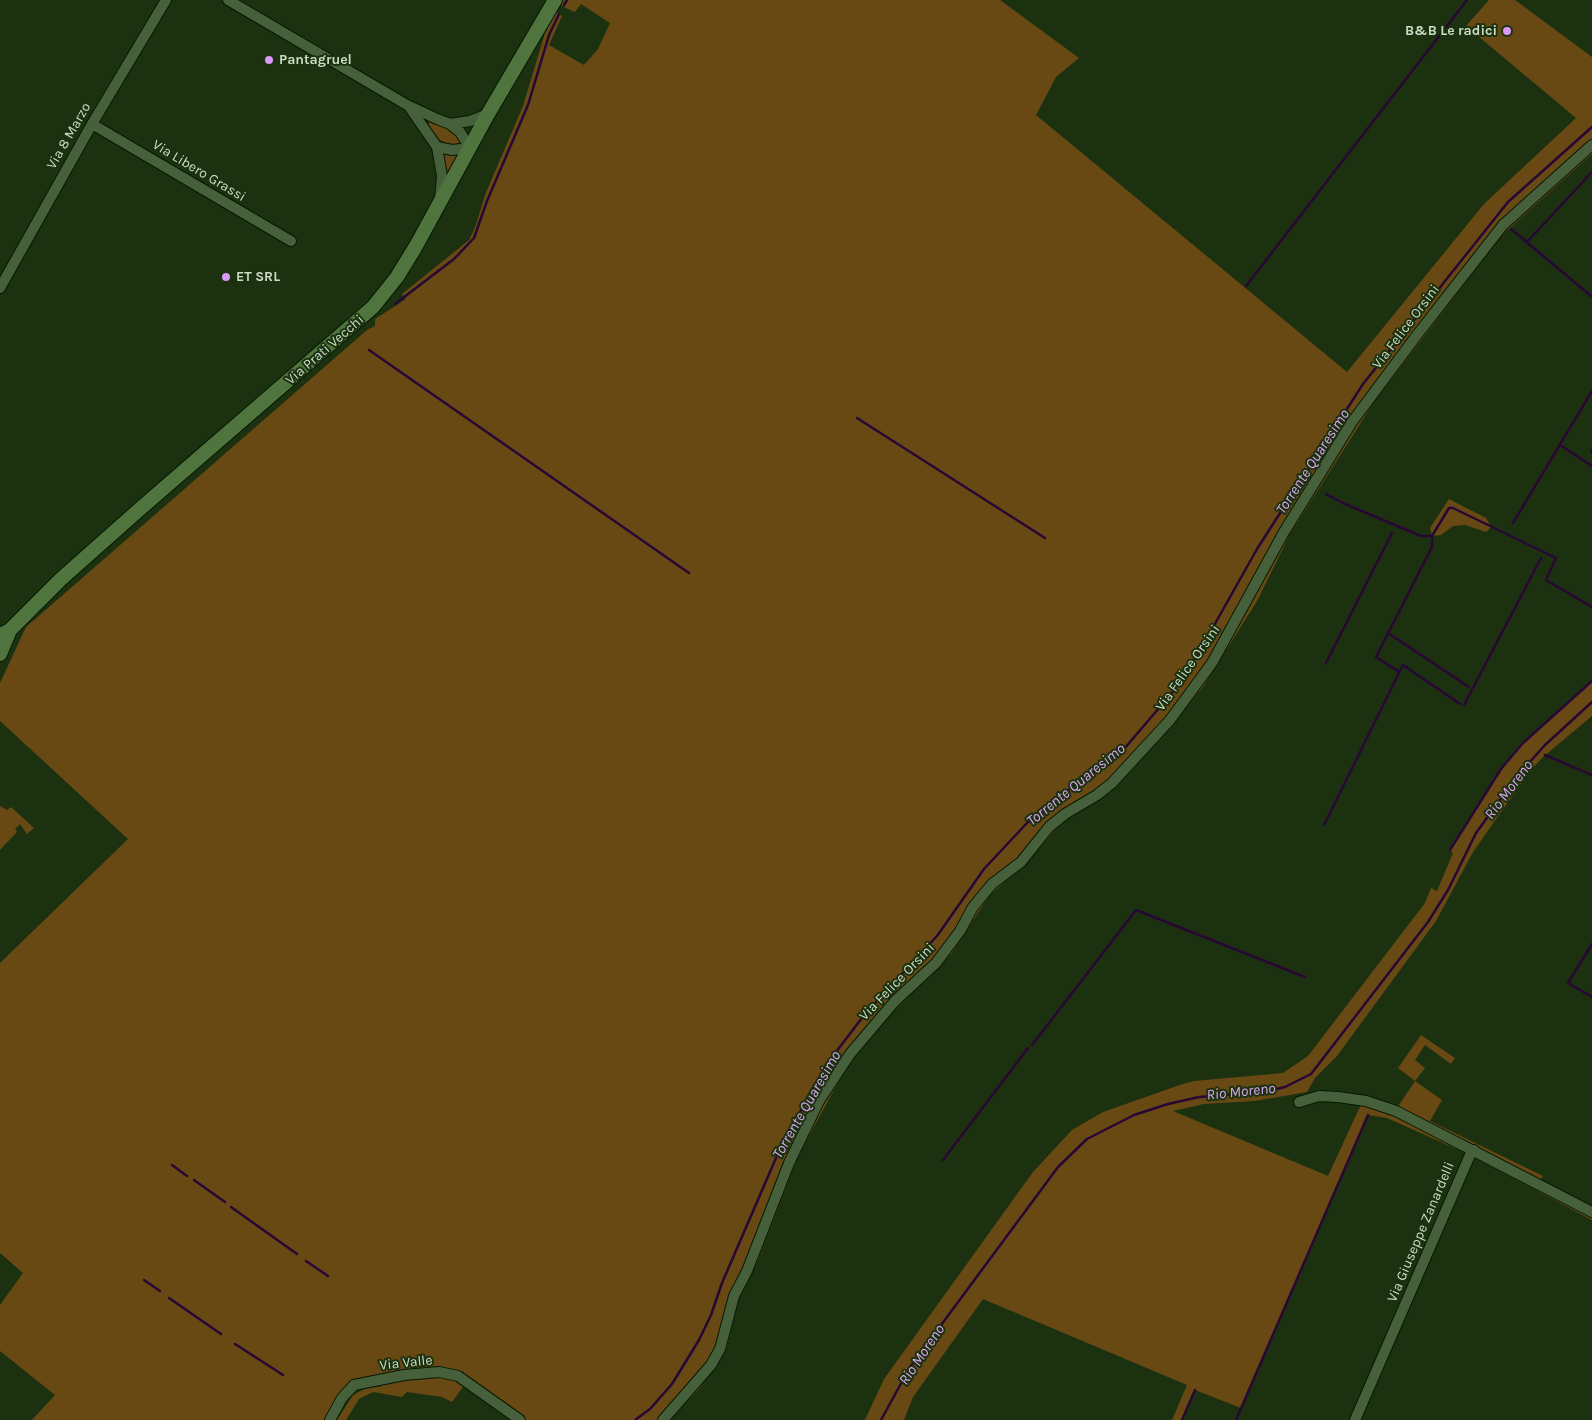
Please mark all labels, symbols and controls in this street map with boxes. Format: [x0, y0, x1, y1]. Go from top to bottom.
place label: B&B Le radici [1405, 23, 1497, 39]
marker: B&B Le radici [1501, 25, 1513, 37]
place label: Pantagruel [279, 52, 352, 68]
marker: Pantagruel [263, 54, 275, 66]
street label: Via 8 Marzo [43, 100, 95, 172]
street label: Via Libero Grassi [149, 137, 249, 205]
place label: ET SRL [236, 269, 280, 285]
marker: ET SRL [220, 271, 232, 283]
street label: Via Felice Orsini [1369, 281, 1443, 373]
street label: Via Prati Vecchi [282, 311, 368, 389]
water label: Torrente Quaresimo [1272, 406, 1354, 518]
street label: Via Felice Orsini [1152, 622, 1224, 714]
water label: Torrente Quaresimo [1023, 740, 1129, 830]
water label: Rio Moreno [1481, 757, 1537, 823]
street label: Via Felice Orsini [856, 940, 938, 1024]
water label: Torrente Quaresimo [769, 1048, 845, 1162]
water label: Rio Moreno [1206, 1079, 1276, 1105]
street label: Via Giuseppe Zanardelli [1384, 1159, 1458, 1305]
water label: Rio Moreno [895, 1321, 949, 1389]
street label: Via Valle [379, 1352, 433, 1374]

